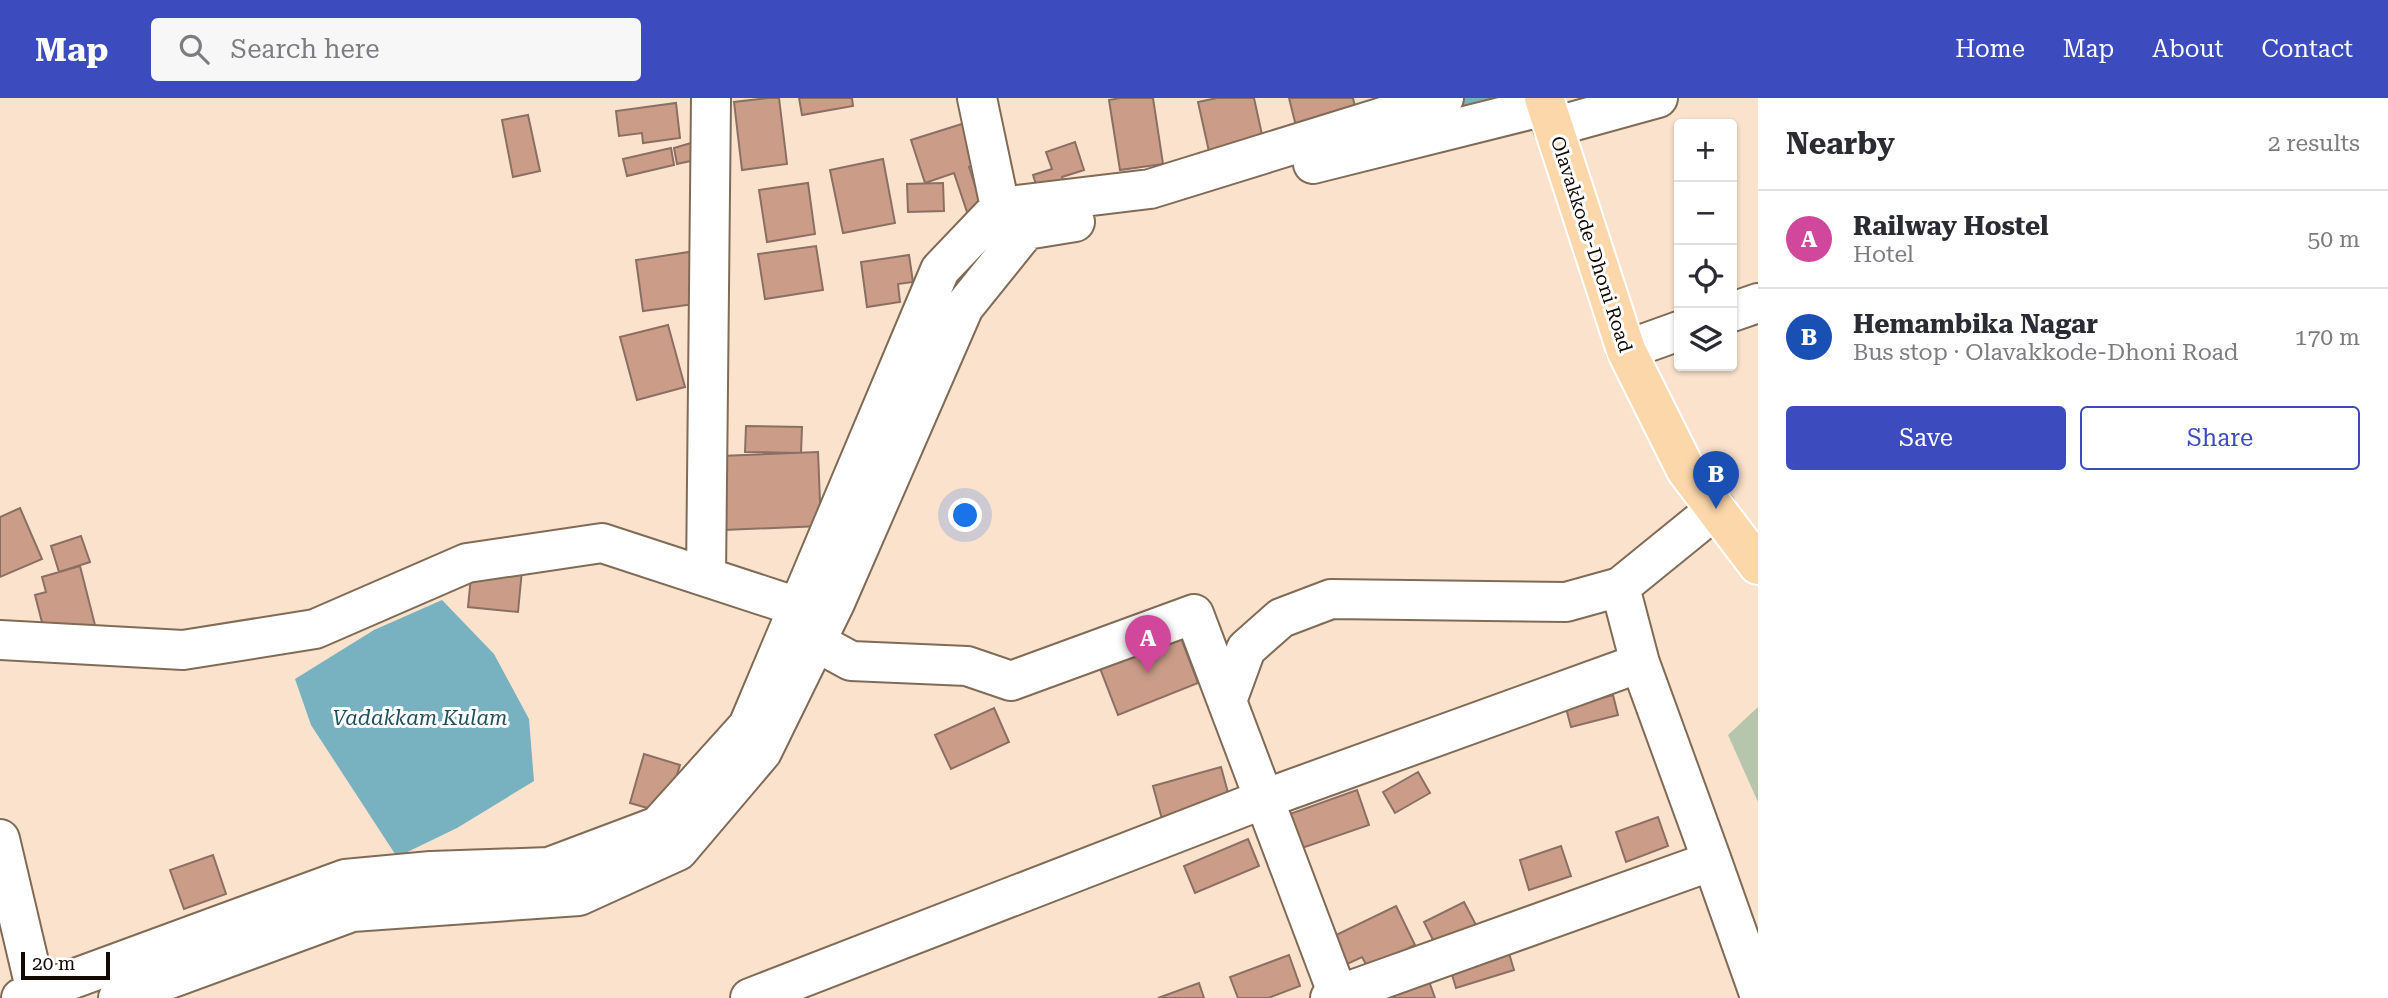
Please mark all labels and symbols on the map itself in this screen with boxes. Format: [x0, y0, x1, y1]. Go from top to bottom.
street label: Olavakkode-Dhoni Road [1546, 133, 1637, 355]
pin: B [1693, 451, 1739, 509]
your location [948, 498, 982, 532]
pin: A [1125, 615, 1171, 673]
water label: Vadakkam Kulam [333, 706, 508, 730]
scale bar [21, 949, 110, 981]

